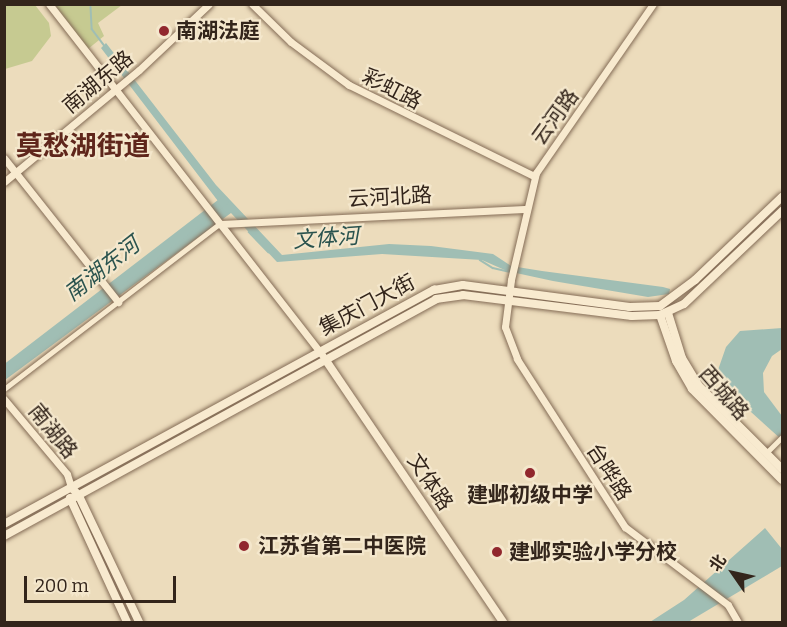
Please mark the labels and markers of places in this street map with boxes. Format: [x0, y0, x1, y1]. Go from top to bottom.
place label: 南湖法庭 [176, 18, 260, 44]
marker: 南湖法庭 [157, 24, 171, 38]
marker: 建邺初级中学 [523, 466, 537, 480]
place label: 建邺初级中学 [467, 482, 593, 508]
place label: 江苏省第二中医院 [258, 533, 426, 559]
marker: 江苏省第二中医院 [235, 537, 253, 555]
place label: 建邺实验小学分校 [509, 539, 677, 565]
marker: 建邺实验小学分校 [490, 545, 504, 559]

